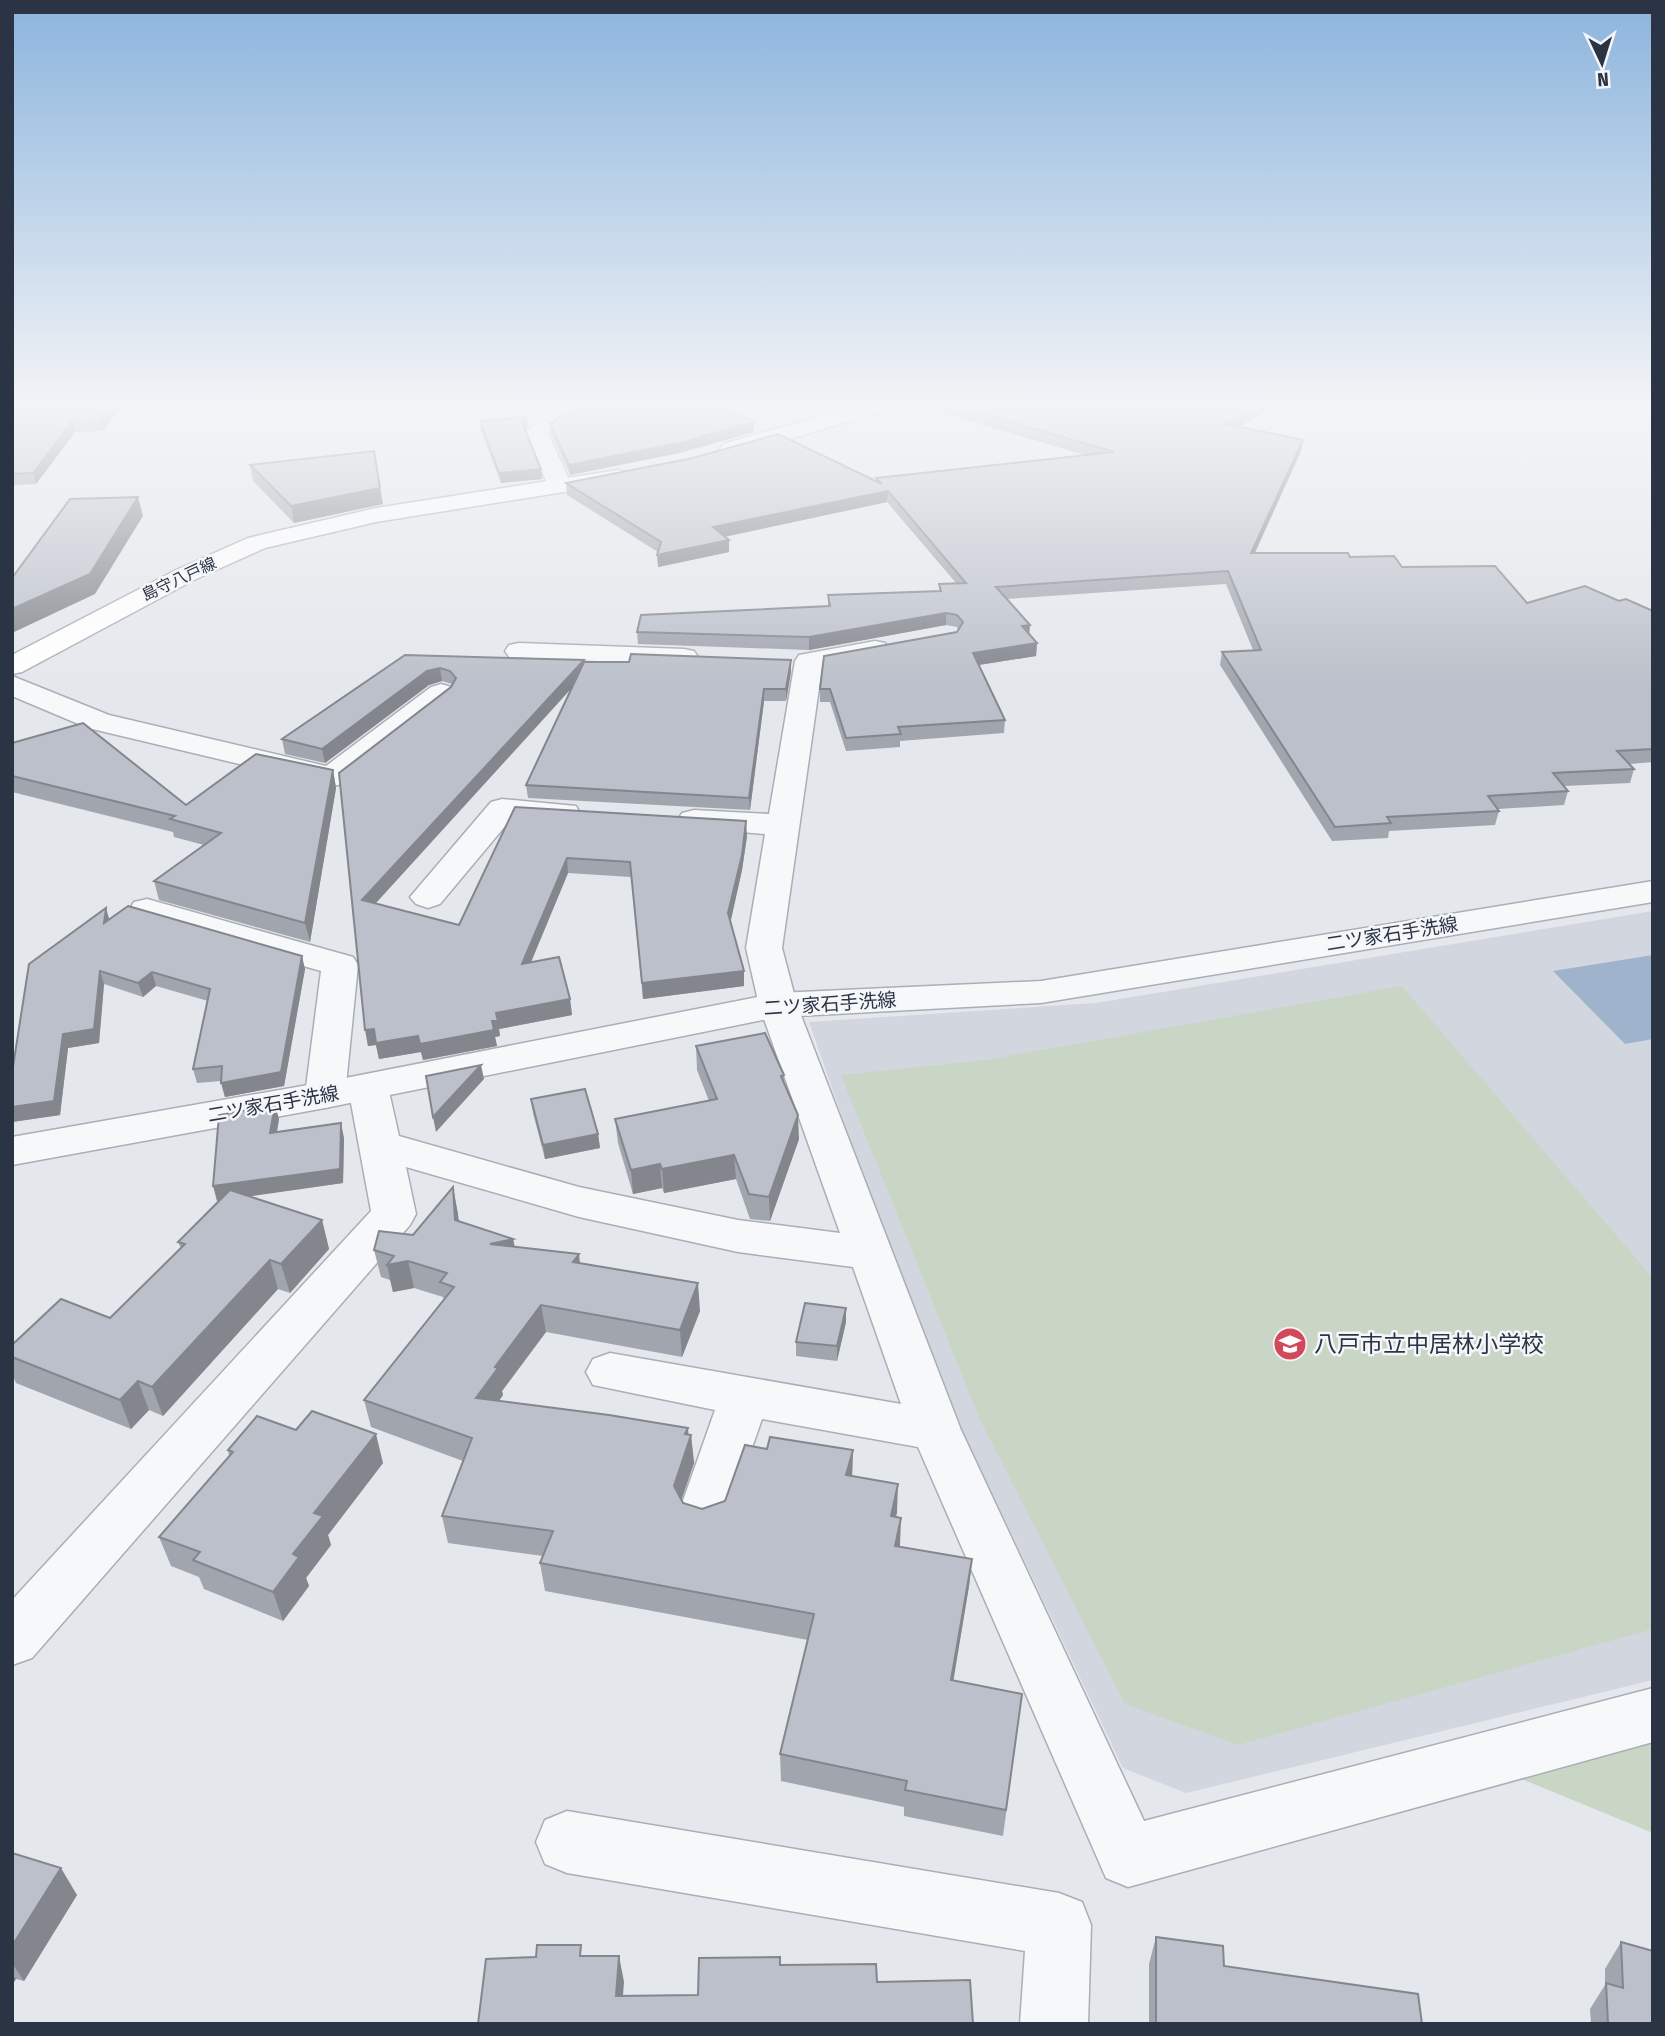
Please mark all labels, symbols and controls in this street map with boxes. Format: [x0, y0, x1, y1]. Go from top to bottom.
north arrow [1567, 28, 1637, 98]
text: N [1597, 68, 1610, 91]
street label: 島守八戸線 [139, 553, 219, 605]
street label: 二ツ家石手洗線 [1325, 912, 1459, 956]
street label: 二ツ家石手洗線 [763, 988, 897, 1020]
street label: 二ツ家石手洗線 [206, 1081, 340, 1127]
school or university icon: 八戸市立中居林小学校 [1271, 1325, 1309, 1363]
place label: 八戸市立中居林小学校 [1314, 1330, 1544, 1358]

